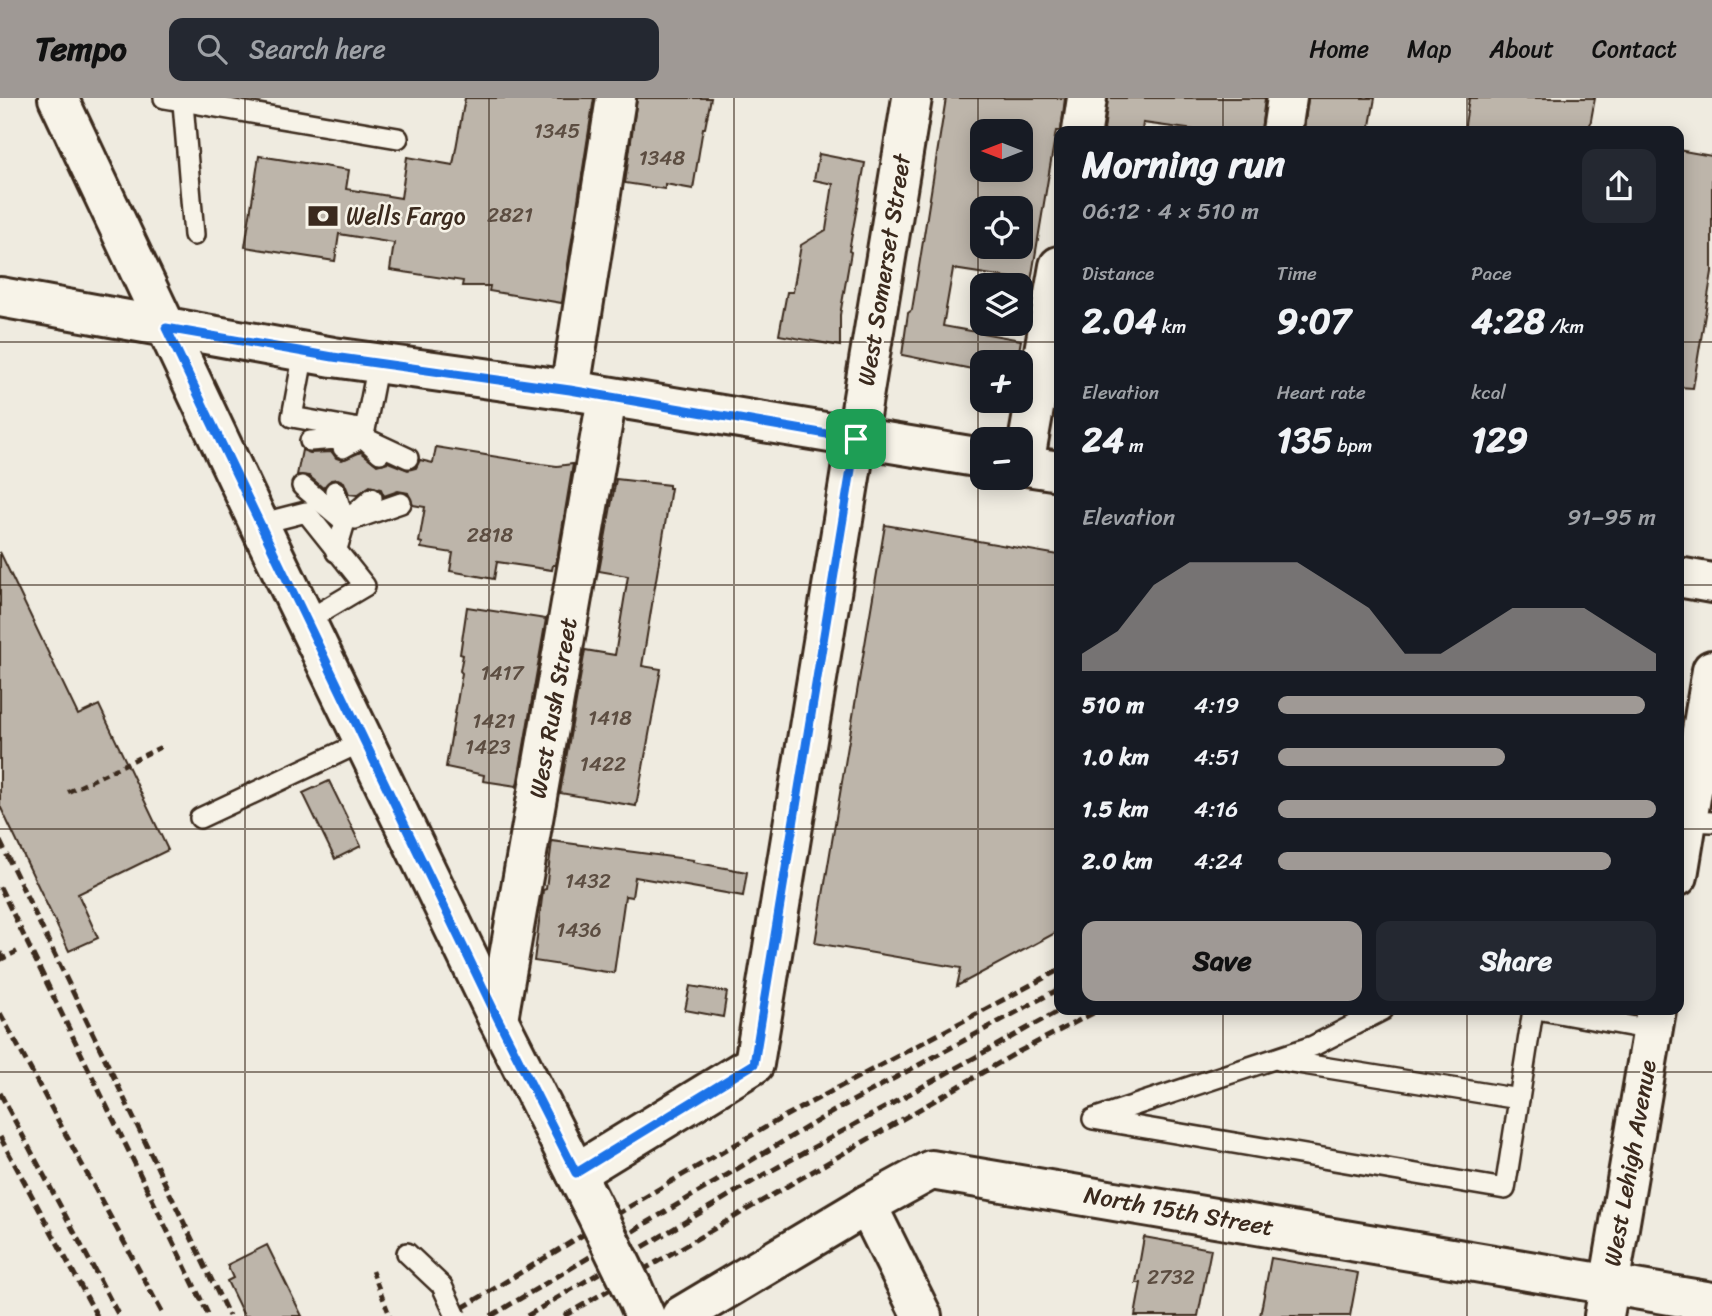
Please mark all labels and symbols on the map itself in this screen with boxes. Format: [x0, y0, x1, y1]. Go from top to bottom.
house number: 1345 [534, 112, 580, 150]
north arrow [970, 119, 1032, 182]
house number: 1348 [639, 139, 685, 177]
street label: West Somerset Street [845, 150, 923, 389]
place label: Wells Fargo [346, 195, 466, 237]
house number: 2821 [487, 196, 533, 234]
bank icon: Wells Fargo [306, 199, 340, 233]
pin [826, 409, 886, 469]
house number: 2818 [467, 516, 514, 554]
street label: West Rush Street [516, 614, 590, 802]
house number: 1417 [480, 654, 526, 692]
house number: 1418 [588, 699, 632, 737]
house number: 1421 [472, 702, 516, 740]
house number: 1423 [465, 728, 511, 766]
house number: 1422 [580, 745, 626, 783]
house number: 1432 [565, 862, 611, 900]
house number: 1436 [556, 911, 602, 949]
street label: West Lehigh Avenue [1591, 1056, 1669, 1269]
street label: North 15th Street [1081, 1174, 1277, 1248]
house number: 2732 [1147, 1258, 1195, 1296]

